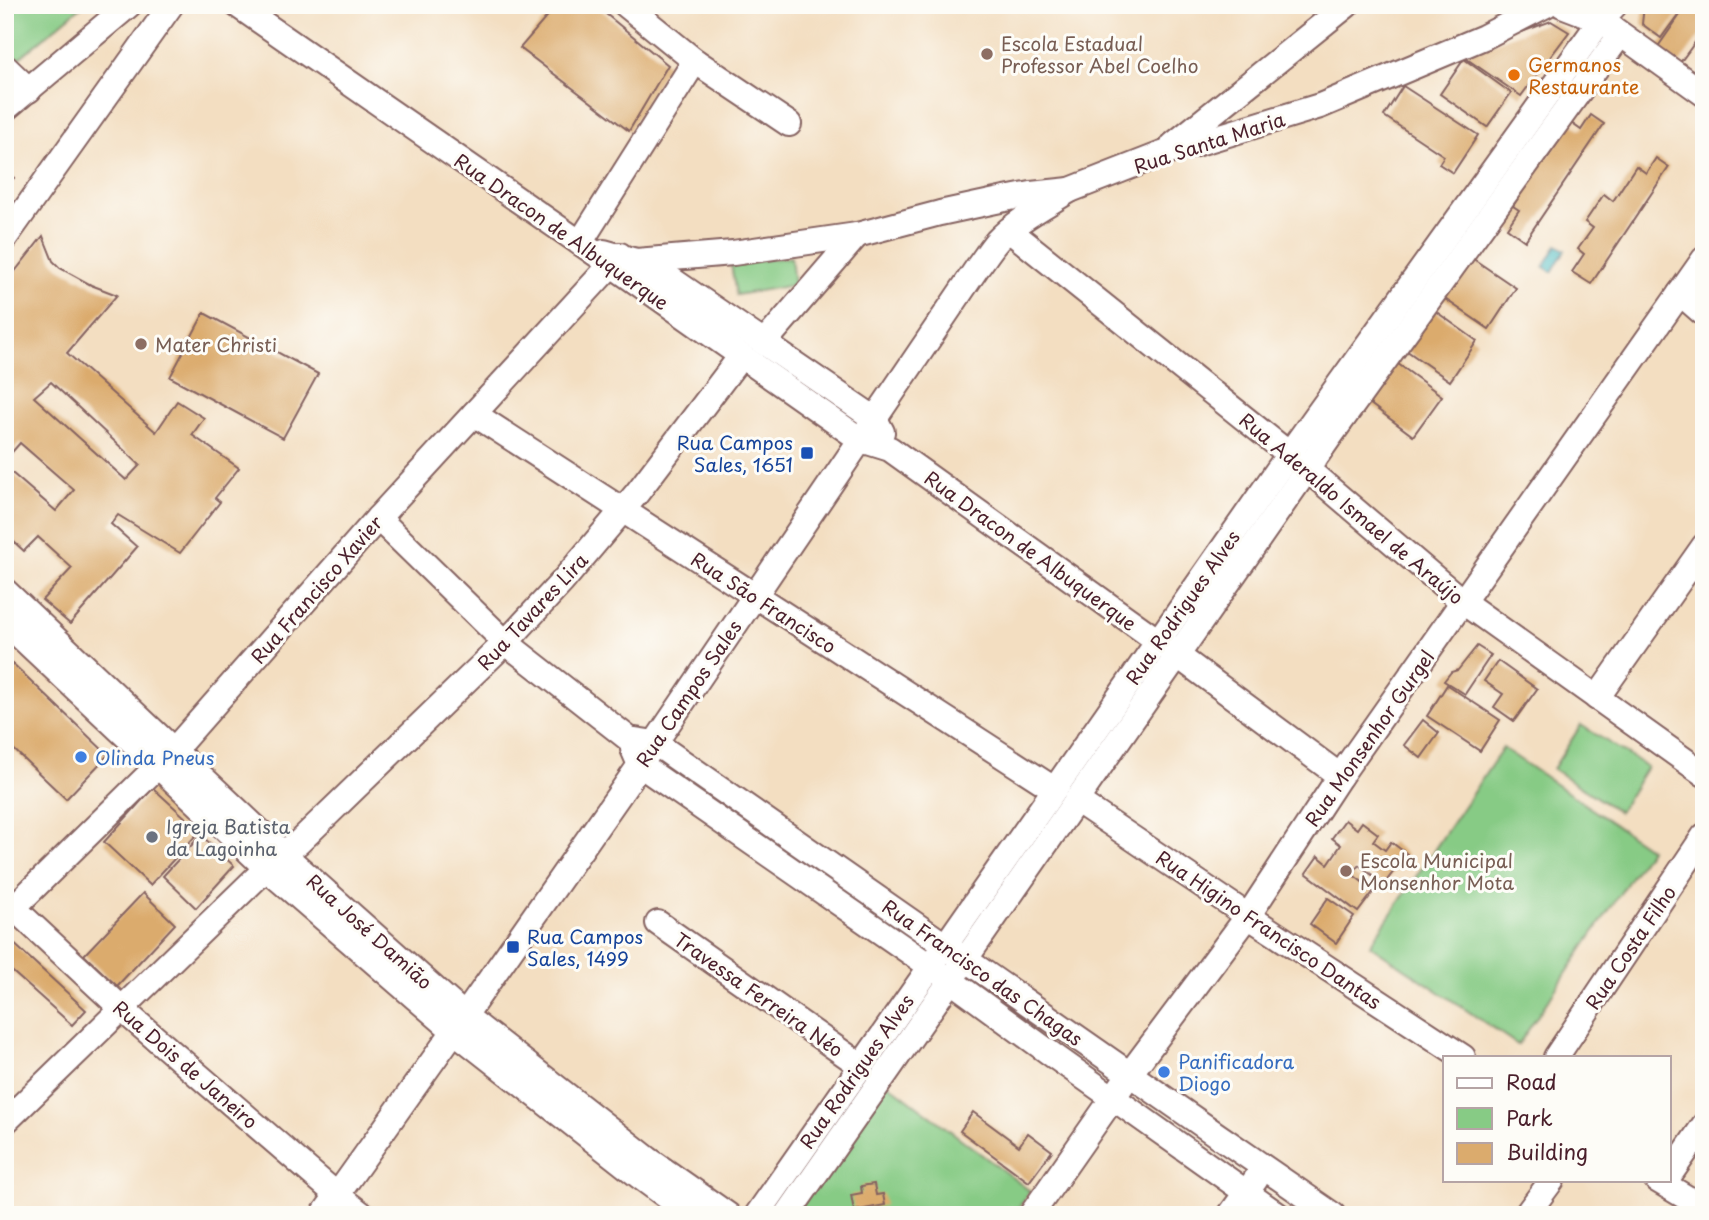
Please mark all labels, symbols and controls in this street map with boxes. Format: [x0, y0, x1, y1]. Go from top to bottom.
place label: Escola Estadual Professor Abel Coelho [1001, 29, 1198, 79]
marker: Escola Estadual Professor Abel Coelho [979, 46, 995, 62]
place label: Germanos Restaurante [1528, 50, 1639, 100]
marker: Germanos Restaurante [1506, 67, 1522, 83]
street label: Rua Santa Maria [1130, 104, 1288, 180]
street label: Rua Dracon de Albuquerque [449, 146, 675, 316]
place label: Mater Christi [155, 330, 277, 358]
marker: Mater Christi [133, 336, 149, 352]
street label: Rua Aderaldo Ismael de Araújo [1234, 406, 1470, 610]
place label: Rua Campos Sales, 1651 [677, 428, 793, 478]
marker: Rua Campos Sales, 1651 [799, 445, 815, 461]
street label: Rua Dracon de Albuquerque [919, 463, 1143, 637]
street label: Rua Francisco Xavier [244, 509, 389, 669]
street label: Rua Rodrigues Alves [1118, 524, 1246, 690]
street label: Rua São Francisco [686, 545, 842, 659]
street label: Rua Tavares Lira [470, 546, 594, 676]
street label: Rua Campos Sales [628, 614, 748, 772]
street label: Rua Monsenhor Gurgel [1298, 644, 1440, 832]
place label: Olinda Pneus [95, 743, 214, 771]
marker: Olinda Pneus [73, 749, 89, 765]
place label: Igreja Batista da Lagoinha [166, 812, 291, 862]
marker: Igreja Batista da Lagoinha [144, 829, 160, 845]
street label: Rua Higino Francisco Dantas [1151, 843, 1387, 1015]
place label: Escola Municipal Monsenhor Mota [1360, 846, 1514, 896]
marker: Escola Municipal Monsenhor Mota [1338, 863, 1354, 879]
street label: Rua José Damião [301, 867, 439, 995]
street label: Rua Costa Filho [1578, 879, 1682, 1015]
street label: Rua Francisco das Chagas [877, 892, 1089, 1052]
place label: Rua Campos Sales, 1499 [527, 922, 643, 972]
street label: Travessa Ferreira Néo [669, 925, 849, 1063]
marker: Rua Campos Sales, 1499 [505, 939, 521, 955]
street label: Rua Rodrigues Alves [792, 988, 920, 1154]
street label: Rua Dois de Janeiro [108, 993, 264, 1135]
place label: Panificadora Diogo [1178, 1047, 1295, 1097]
legend [1443, 1056, 1670, 1182]
marker: Panificadora Diogo [1156, 1064, 1172, 1080]
text: Road [1506, 1065, 1557, 1097]
text: Park [1506, 1101, 1553, 1133]
text: Building [1506, 1135, 1588, 1167]

